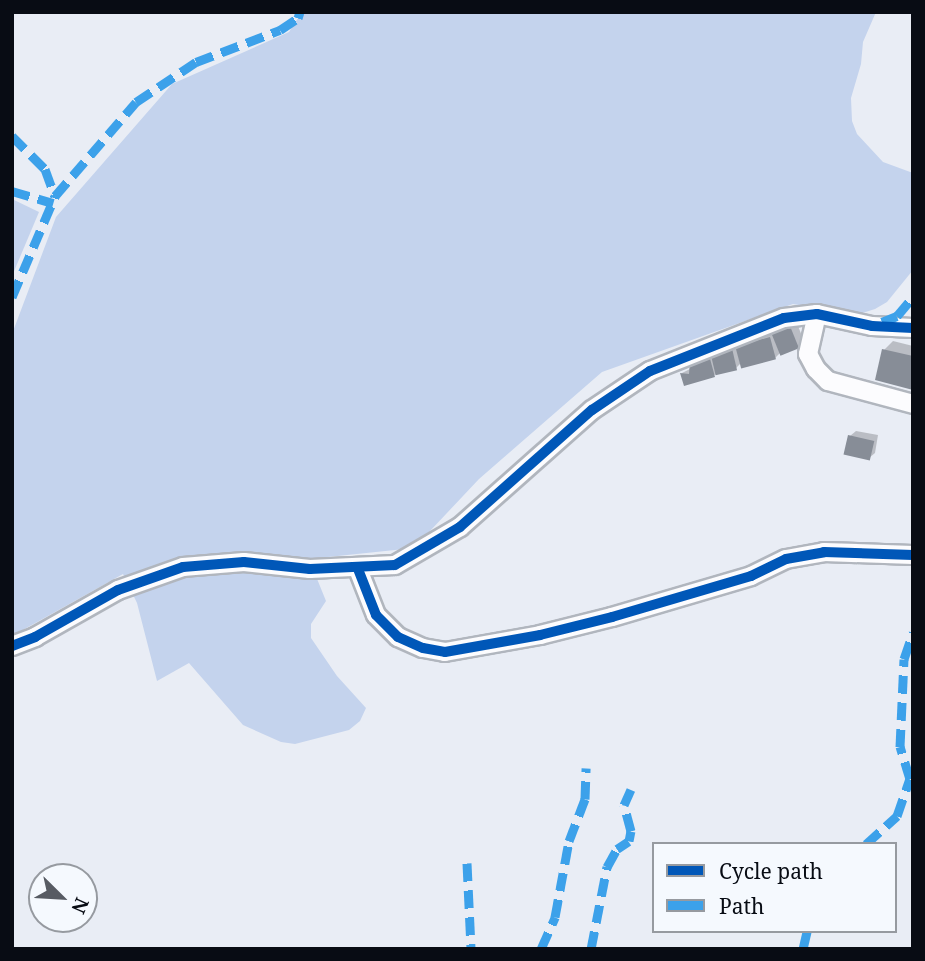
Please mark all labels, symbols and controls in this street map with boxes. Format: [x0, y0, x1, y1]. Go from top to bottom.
legend [652, 842, 897, 933]
text: Cycle path [719, 857, 823, 885]
north arrow [28, 863, 98, 933]
text: Path [719, 892, 764, 920]
text: N [65, 894, 95, 918]

